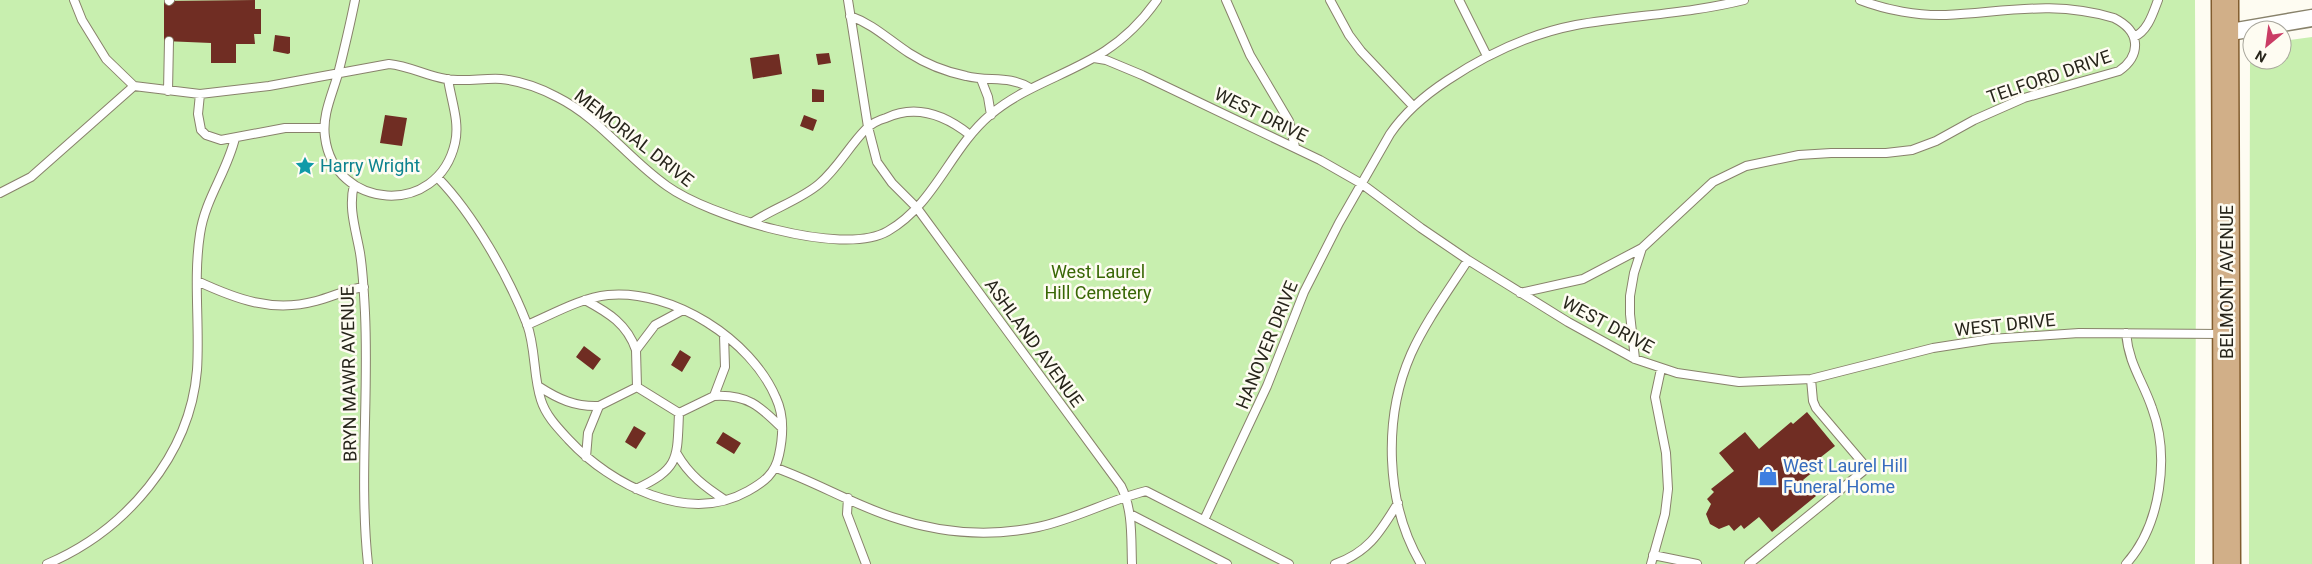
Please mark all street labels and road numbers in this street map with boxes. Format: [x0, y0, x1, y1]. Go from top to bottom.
street label: TELFORD DRIVE [1984, 45, 2114, 108]
street label: WEST DRIVE [1211, 83, 1311, 146]
street label: MEMORIAL DRIVE [570, 85, 698, 191]
street label: BELMONT AVENUE [2216, 205, 2237, 359]
street label: ASHLAND AVENUE [981, 274, 1088, 411]
street label: HANOVER DRIVE [1231, 278, 1302, 412]
street label: BRYN MAWR AVENUE [336, 286, 361, 462]
street label: WEST DRIVE [1559, 292, 1658, 358]
street label: WEST DRIVE [1954, 309, 2056, 340]

